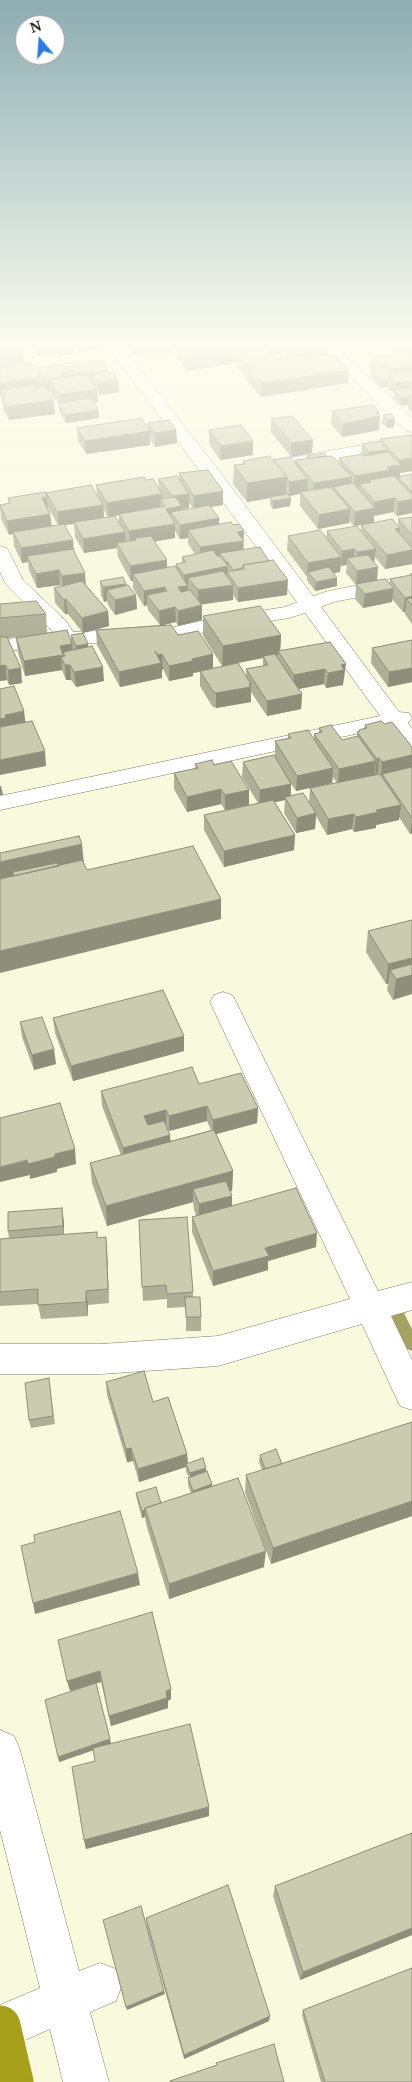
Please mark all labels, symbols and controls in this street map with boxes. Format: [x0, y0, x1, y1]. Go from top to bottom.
north arrow [15, 15, 65, 65]
text: N [27, 15, 44, 37]

